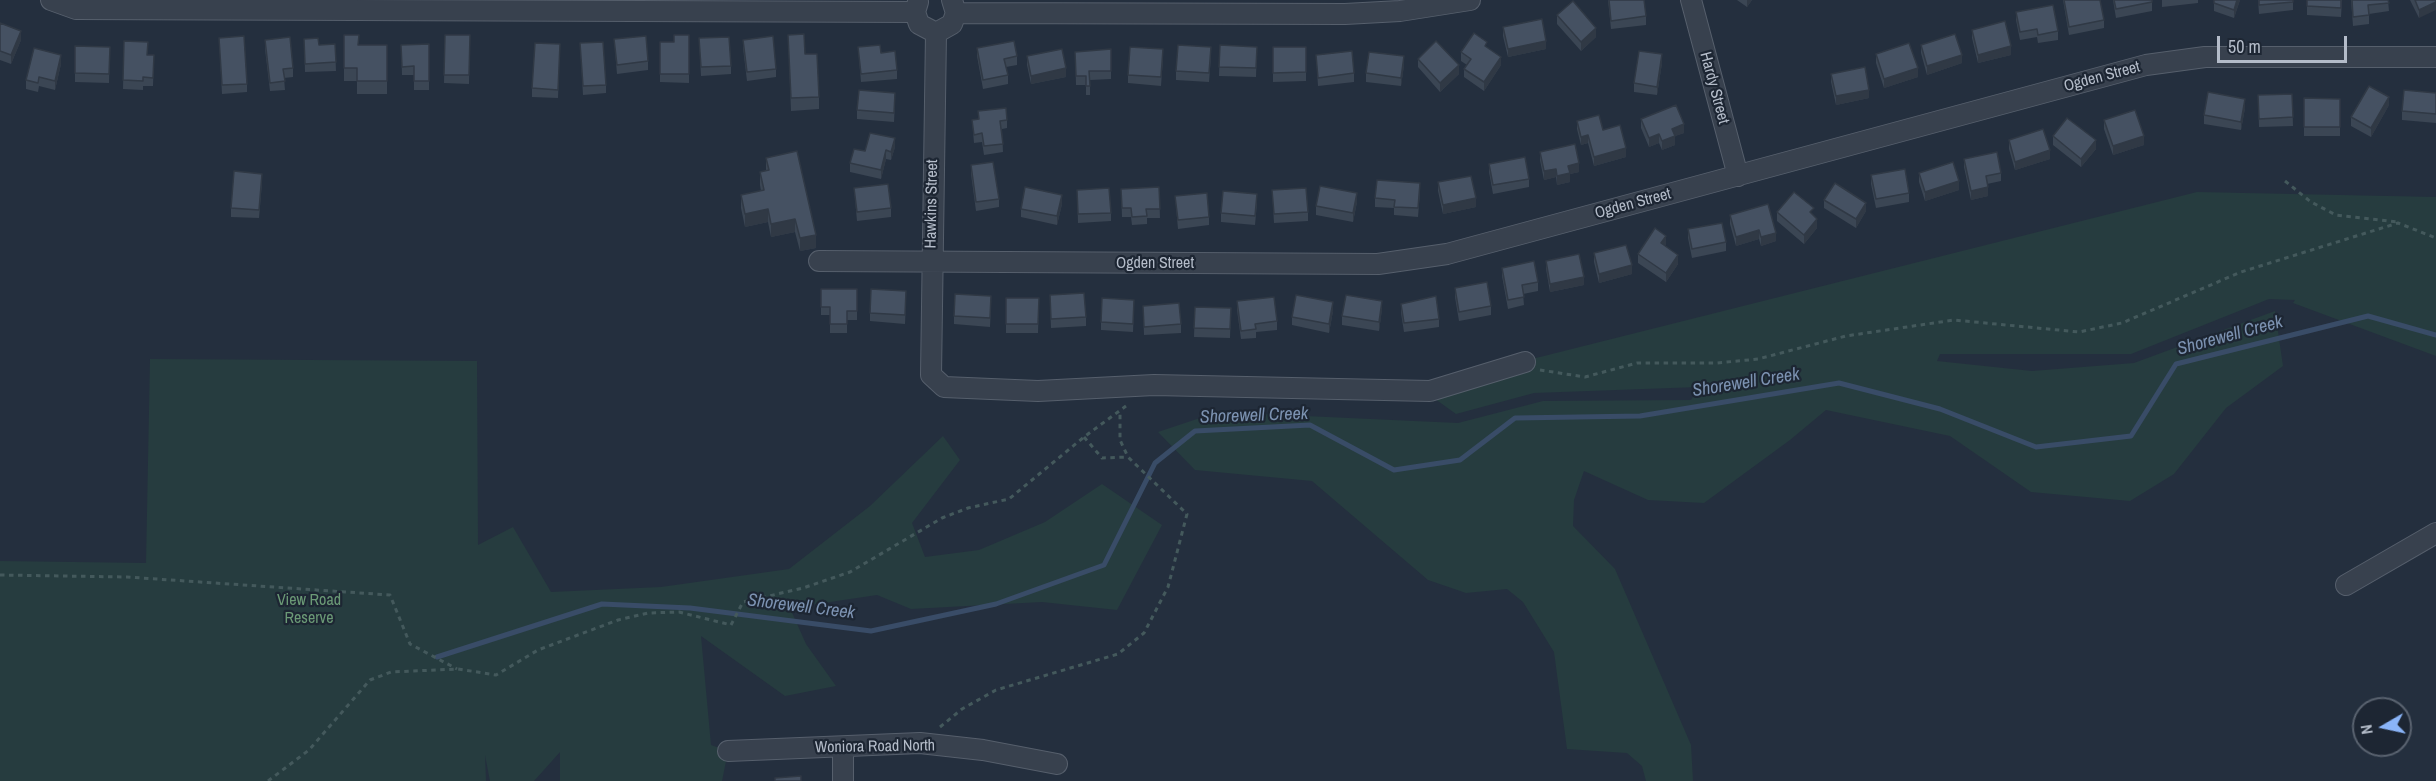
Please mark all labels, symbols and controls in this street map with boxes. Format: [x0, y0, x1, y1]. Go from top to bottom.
scale bar [2220, 24, 2350, 62]
text: 50 m [2228, 34, 2261, 59]
street label: Hardy Street [1695, 50, 1733, 126]
street label: Ogden Street [2062, 58, 2142, 96]
street label: Hawkins Street [922, 159, 942, 249]
street label: Ogden Street [1593, 185, 1673, 223]
street label: Ogden Street [1116, 254, 1194, 274]
water label: Shorewell Creek [2175, 312, 2285, 360]
water label: Shorewell Creek [1691, 364, 1801, 402]
water label: Shorewell Creek [1200, 403, 1308, 429]
water label: Shorewell Creek [746, 590, 856, 624]
park label: View Road Reserve [277, 591, 341, 629]
north arrow [2352, 697, 2412, 757]
text: N [2355, 723, 2378, 736]
street label: Woniora Road North [815, 736, 935, 758]

